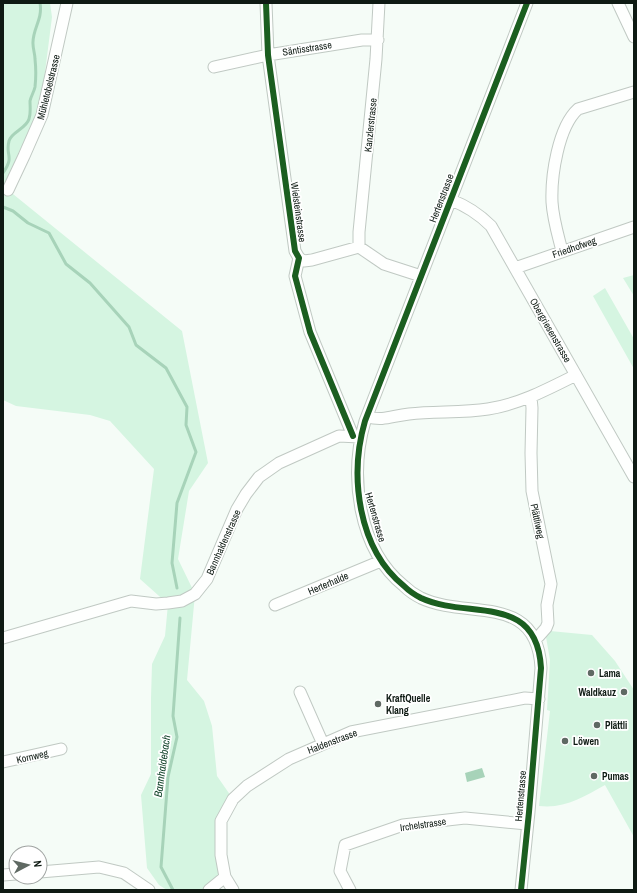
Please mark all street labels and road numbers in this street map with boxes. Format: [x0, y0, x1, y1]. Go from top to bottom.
street label: Säntisstrasse [282, 38, 333, 59]
street label: Mühletobelstrasse [34, 53, 63, 121]
street label: Kanzlerstrasse [361, 97, 380, 153]
street label: Hertenstrasse [426, 172, 457, 224]
street label: Wielsteinstrasse [288, 181, 309, 243]
street label: Friedhofweg [550, 234, 598, 261]
street label: Obergriesenstrasse [527, 296, 574, 365]
street label: Hertenstrasse [362, 491, 389, 544]
street label: Plättliweg [527, 502, 548, 540]
street label: Bannhaldenstrasse [203, 507, 244, 577]
street label: Herterhalde [306, 569, 351, 598]
street label: Haldenstrasse [305, 726, 359, 757]
street label: Kornweg [15, 746, 50, 766]
street label: Hertenstrasse [512, 770, 529, 822]
street label: Irchelstrasse [399, 815, 447, 834]

